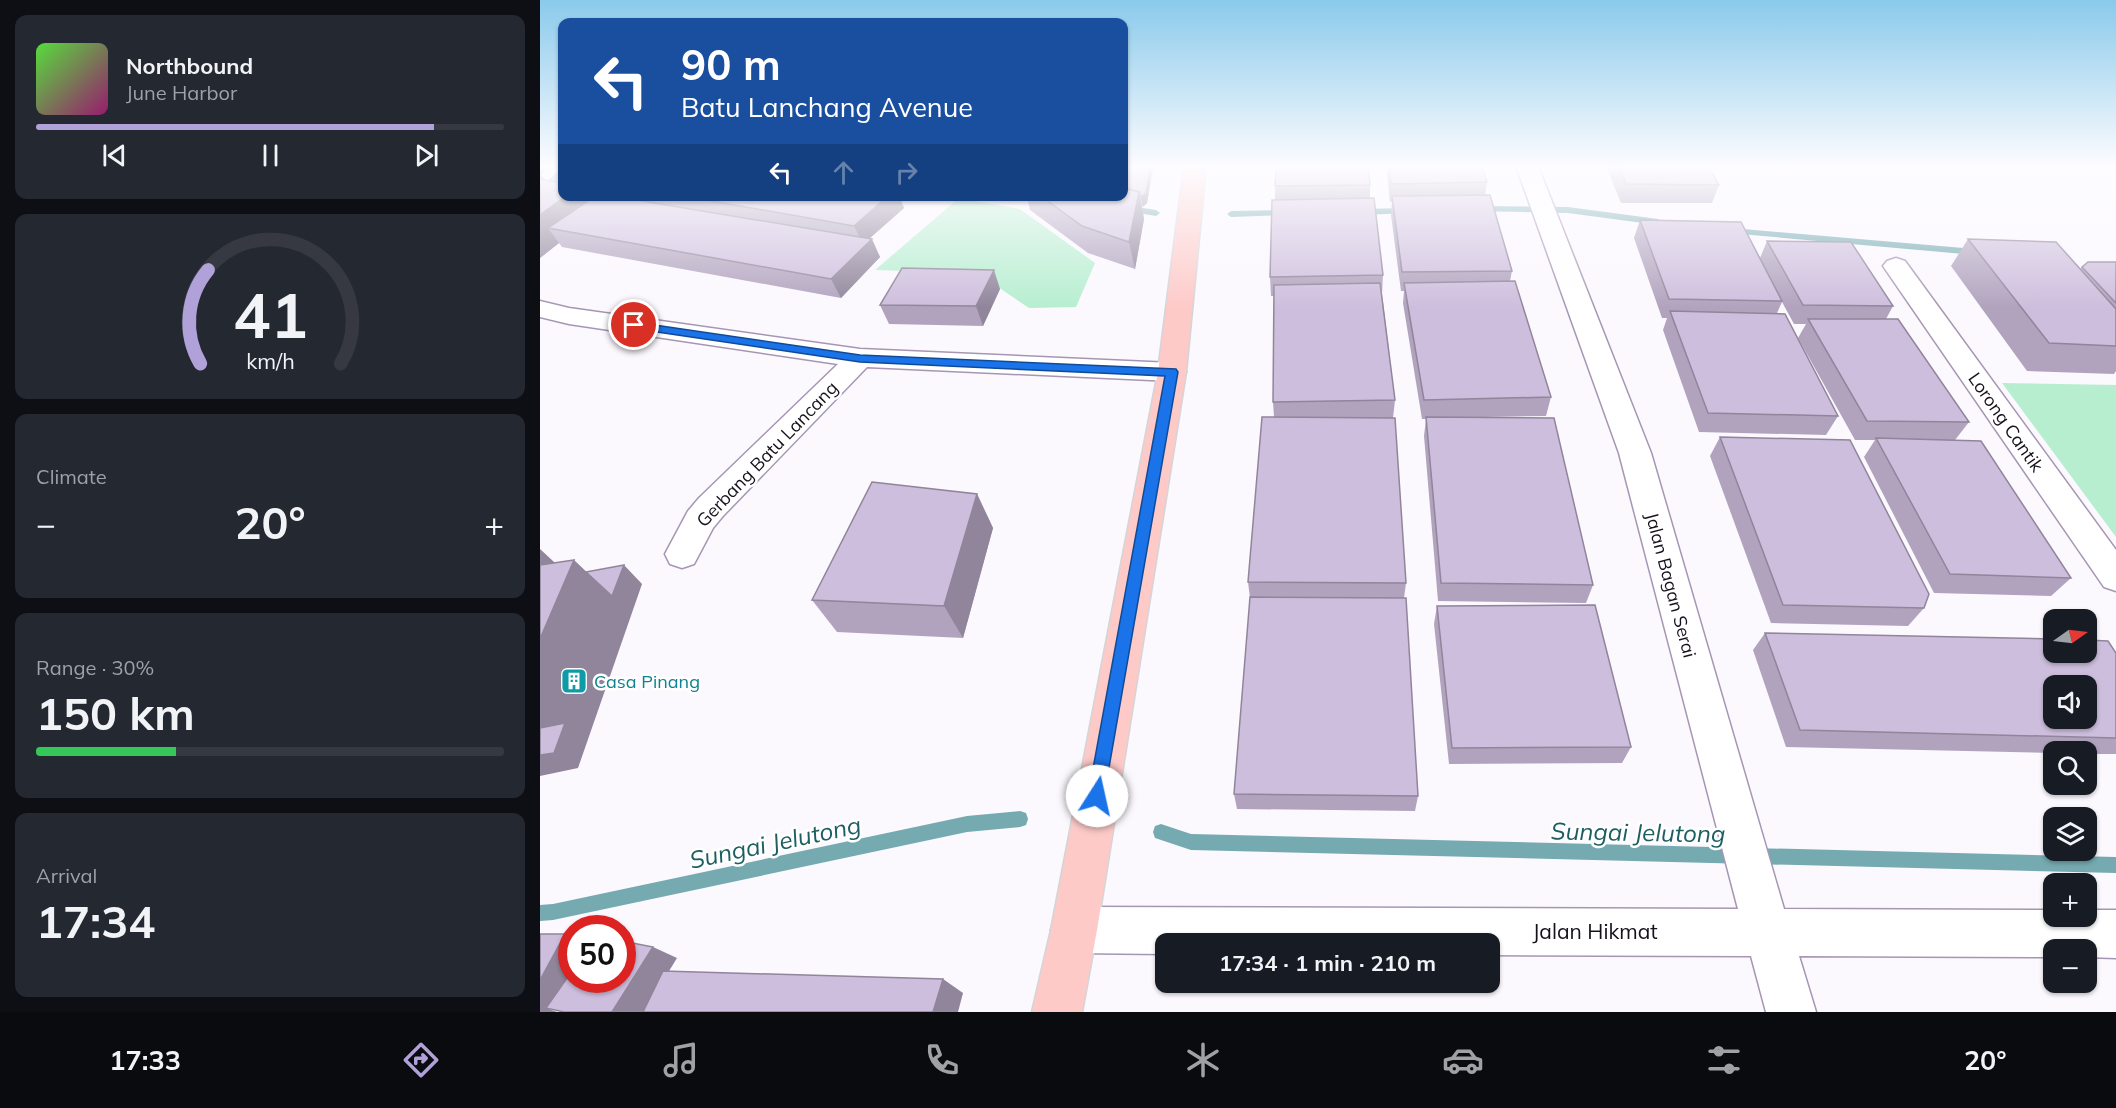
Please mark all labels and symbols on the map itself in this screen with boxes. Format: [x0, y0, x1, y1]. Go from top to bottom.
pin [608, 299, 659, 350]
street label: Lorong Cantik [1963, 368, 2049, 477]
street label: Gerbang Batu Lancang [691, 376, 843, 532]
street label: Jalan Bagan Serai [1641, 510, 1701, 660]
north arrow [2043, 609, 2097, 663]
building icon: Casa Pinang [559, 666, 589, 696]
place label: Casa Pinang [594, 670, 700, 693]
position arrow [1065, 764, 1129, 828]
water label: Sungai Jelutong [686, 809, 864, 875]
water label: Sungai Jelutong [1550, 815, 1726, 849]
speed limit sign: 50 [558, 915, 636, 993]
street label: Jalan Hikmat [1532, 918, 1658, 944]

